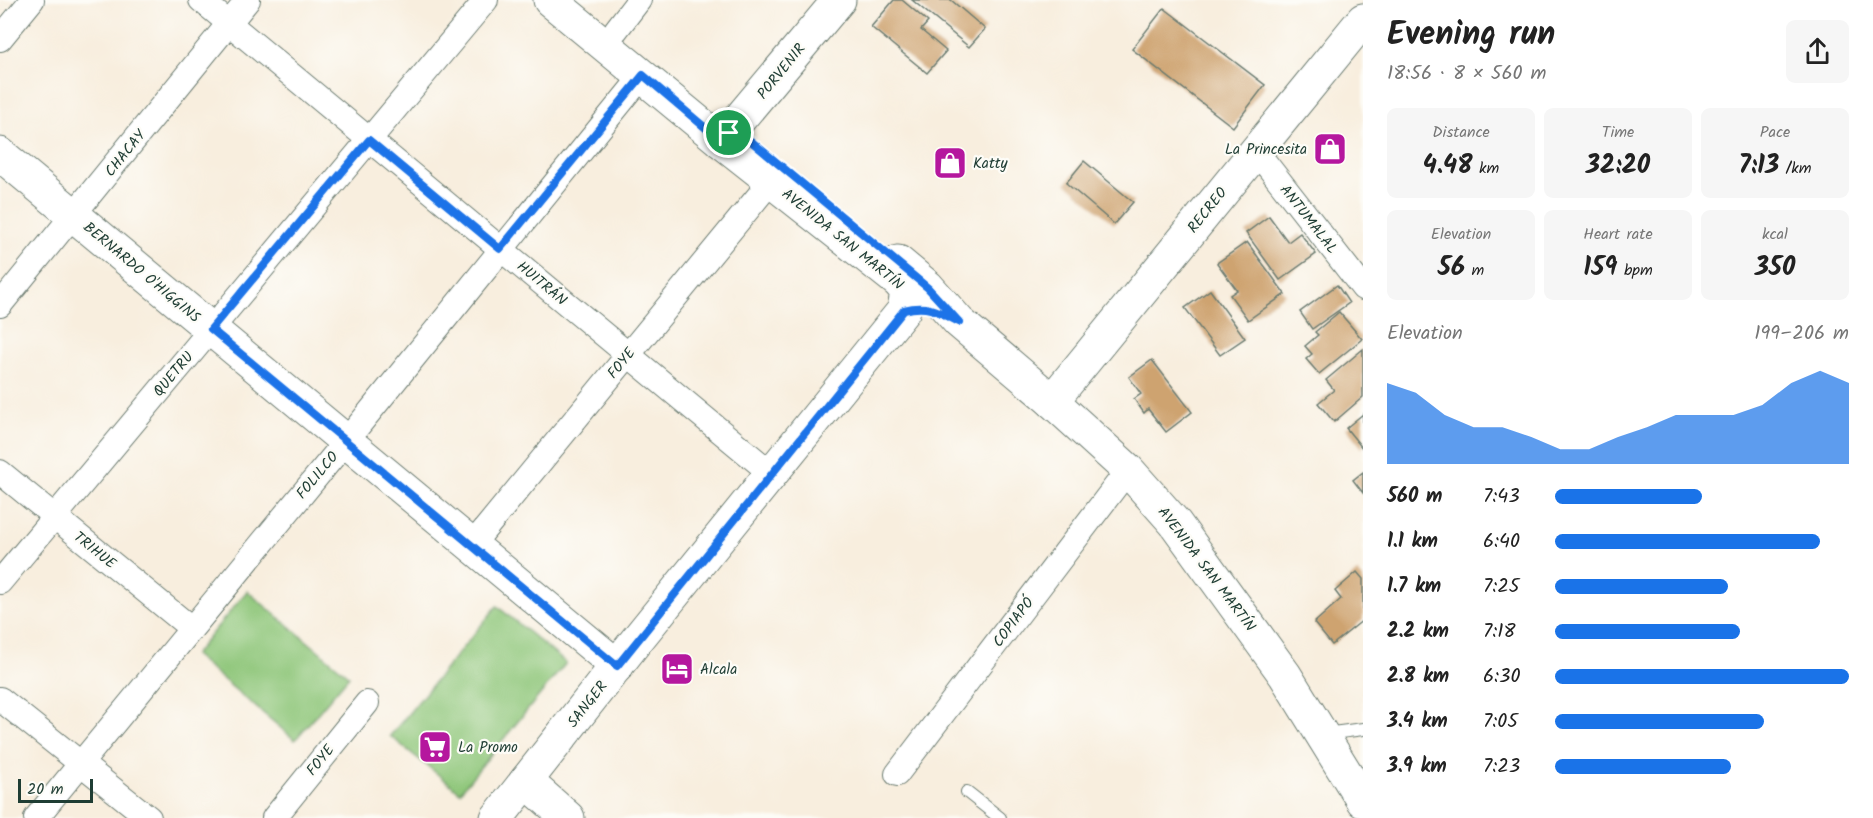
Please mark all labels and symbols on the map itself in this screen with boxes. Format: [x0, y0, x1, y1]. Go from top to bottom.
street label: PORVENIR [752, 38, 812, 105]
pin [703, 107, 754, 158]
street label: CHACAY [99, 124, 153, 183]
shop icon: La Princesita [1312, 131, 1348, 167]
place label: La Princesita [1225, 138, 1307, 162]
shop icon: Katty [932, 145, 968, 181]
place label: Katty [973, 152, 1009, 176]
street label: ANTUMALAL [1273, 180, 1343, 260]
street label: RECREO [1182, 182, 1234, 239]
street label: AVENIDA SAN MARTÍN [776, 183, 909, 297]
street label: BERNARDO O'HIGGINS [77, 216, 205, 329]
street label: HUITRÁN [511, 255, 572, 312]
street label: FOYE [602, 342, 643, 385]
street label: QUETRU [147, 347, 200, 403]
street label: FOLILCO [290, 446, 345, 505]
street label: AVENIDA SAN MARTÍN [1151, 502, 1261, 637]
street label: TRIHUE [68, 526, 122, 576]
street label: COPIAPÓ [987, 592, 1041, 653]
hotel icon: Alcala [659, 651, 695, 687]
place label: Alcala [700, 658, 737, 682]
street label: SANGER [562, 676, 614, 733]
supermarket icon: La Promo [417, 729, 453, 765]
place label: La Promo [458, 736, 518, 760]
street label: FOYE [301, 739, 342, 782]
scale bar [18, 776, 93, 804]

